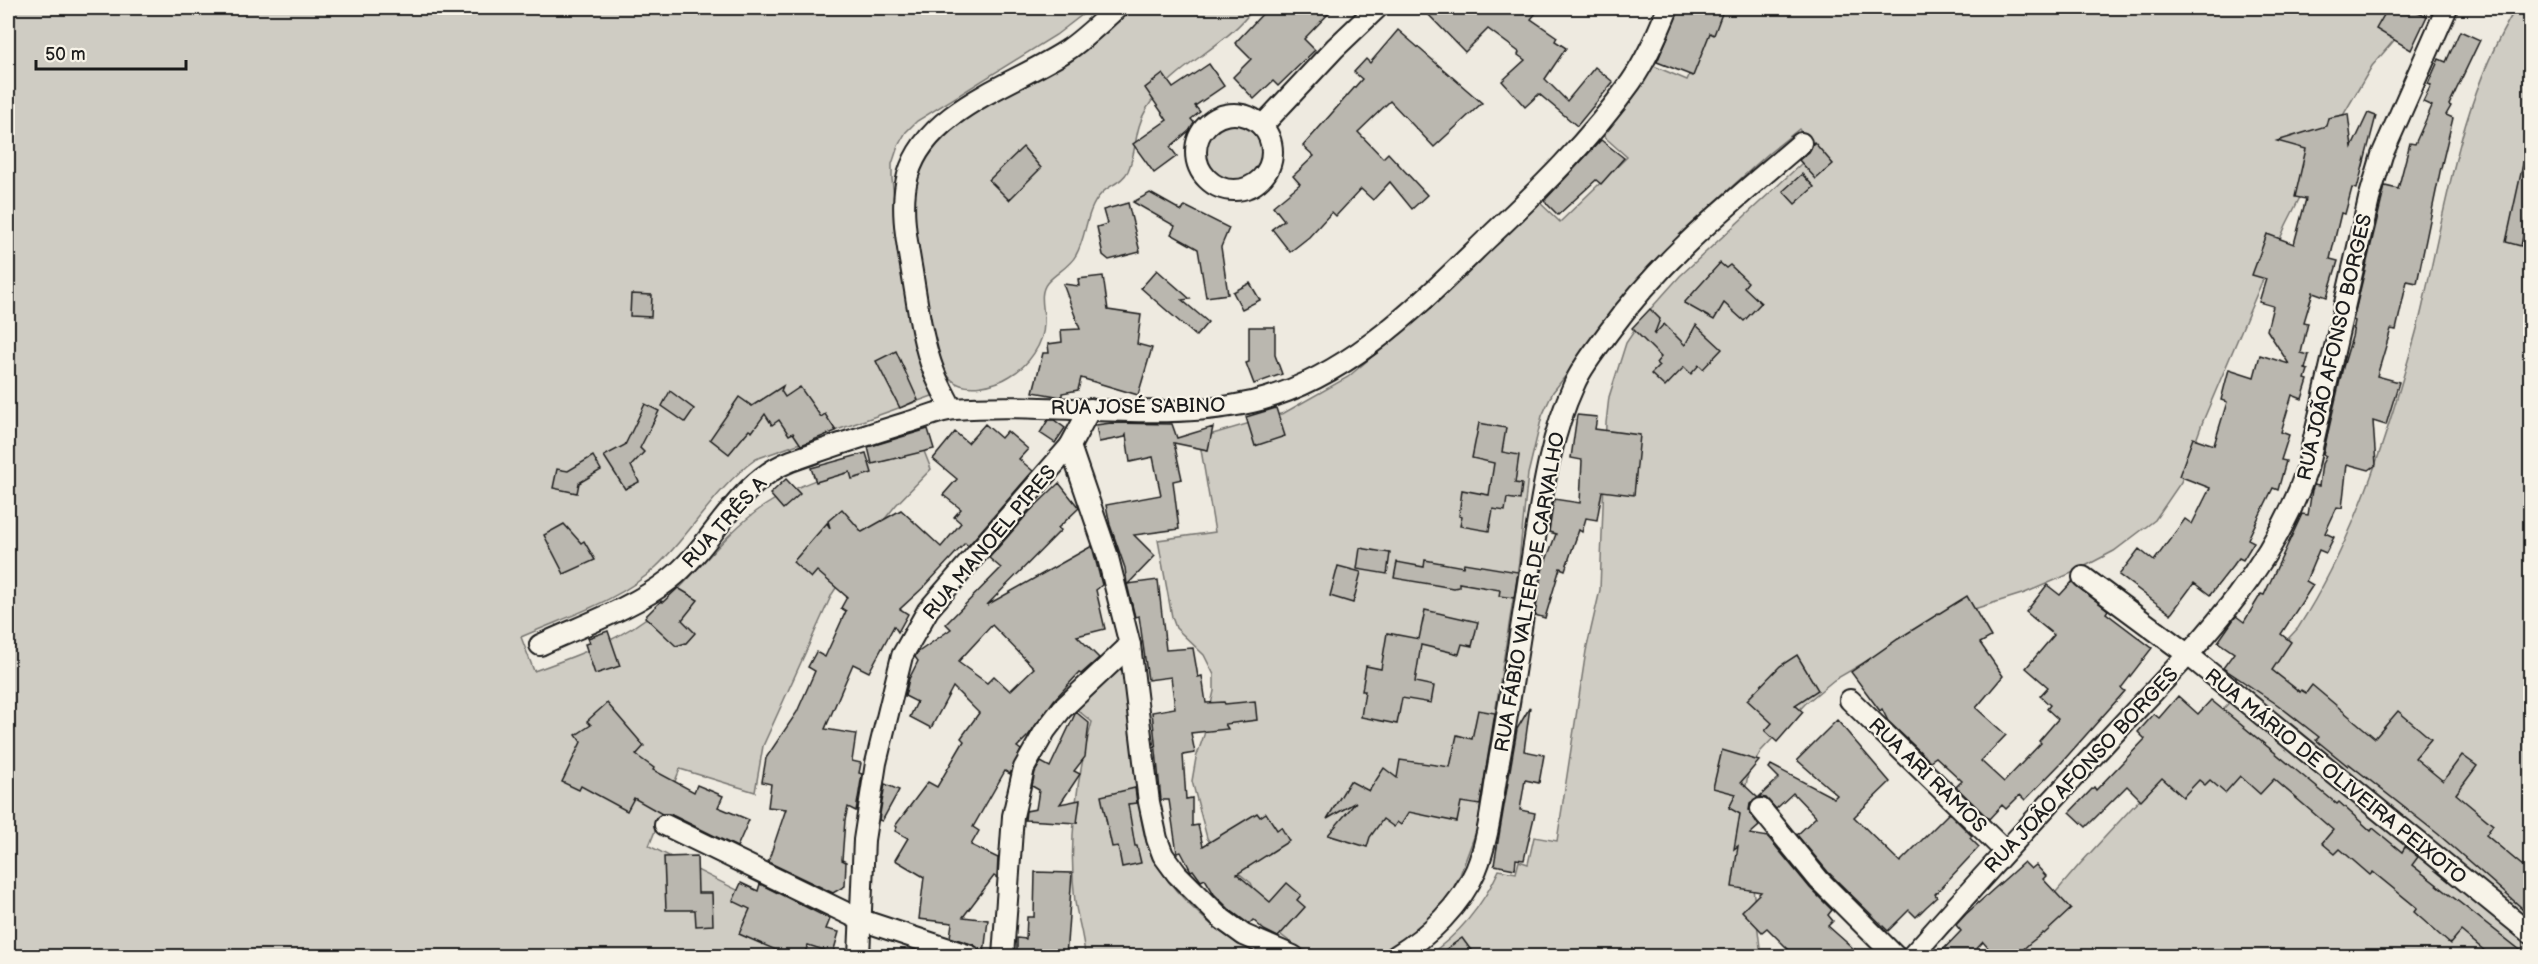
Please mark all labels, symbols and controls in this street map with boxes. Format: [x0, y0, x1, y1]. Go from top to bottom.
scale bar [36, 33, 186, 71]
text: 50 m [45, 44, 86, 65]
street label: RUA JOÃO AFONSO BORGES [2293, 212, 2377, 483]
street label: RUA JOSÉ SABINO [1050, 392, 1226, 421]
street label: RUA FÁBIO VALTER DE CARVALHO [1489, 430, 1570, 754]
street label: RUA MANOEL PIRES [918, 461, 1061, 625]
street label: RUA TRÊS A [677, 471, 773, 573]
street label: RUA JOÃO AFONSO BORGES [1980, 663, 2184, 879]
street label: RUA MÁRIO DE OLIVEIRA PEIXOTO [2200, 663, 2472, 890]
street label: RUA ARI RAMOS [1863, 713, 1991, 838]

